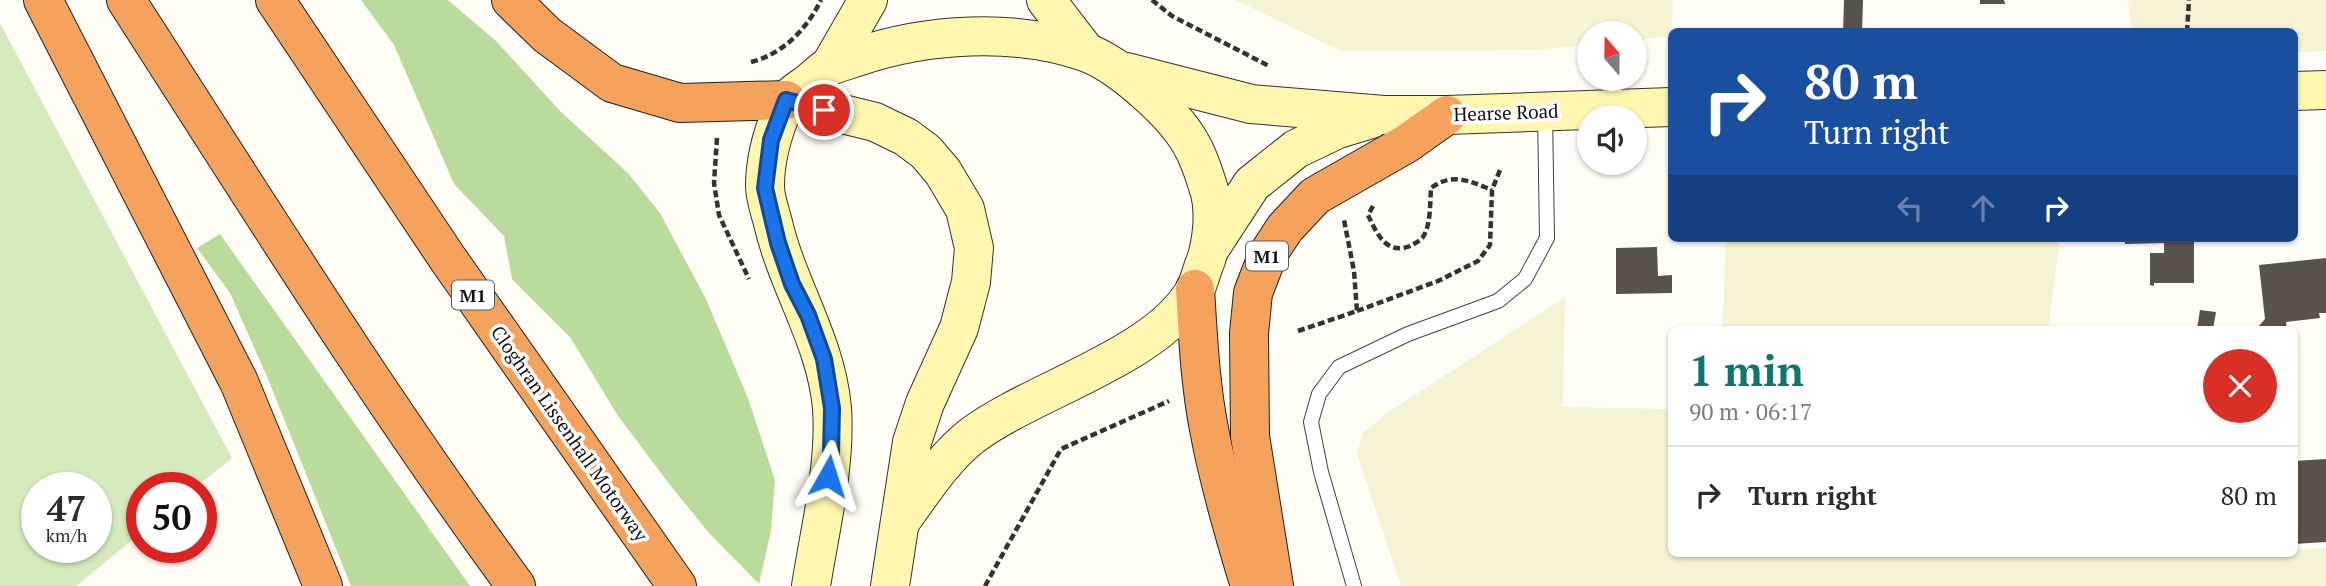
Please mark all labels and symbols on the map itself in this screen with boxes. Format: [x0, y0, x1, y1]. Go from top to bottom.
north arrow [1577, 21, 1647, 91]
pin [794, 80, 854, 140]
street label: Hearse Road [1453, 98, 1559, 126]
road number: M1 [1246, 242, 1288, 270]
road number: M1 [452, 281, 494, 310]
street label: Cloghran Lissenhall Motorway [486, 320, 654, 546]
position arrow [791, 439, 865, 513]
speed limit sign: 50 [126, 472, 217, 563]

